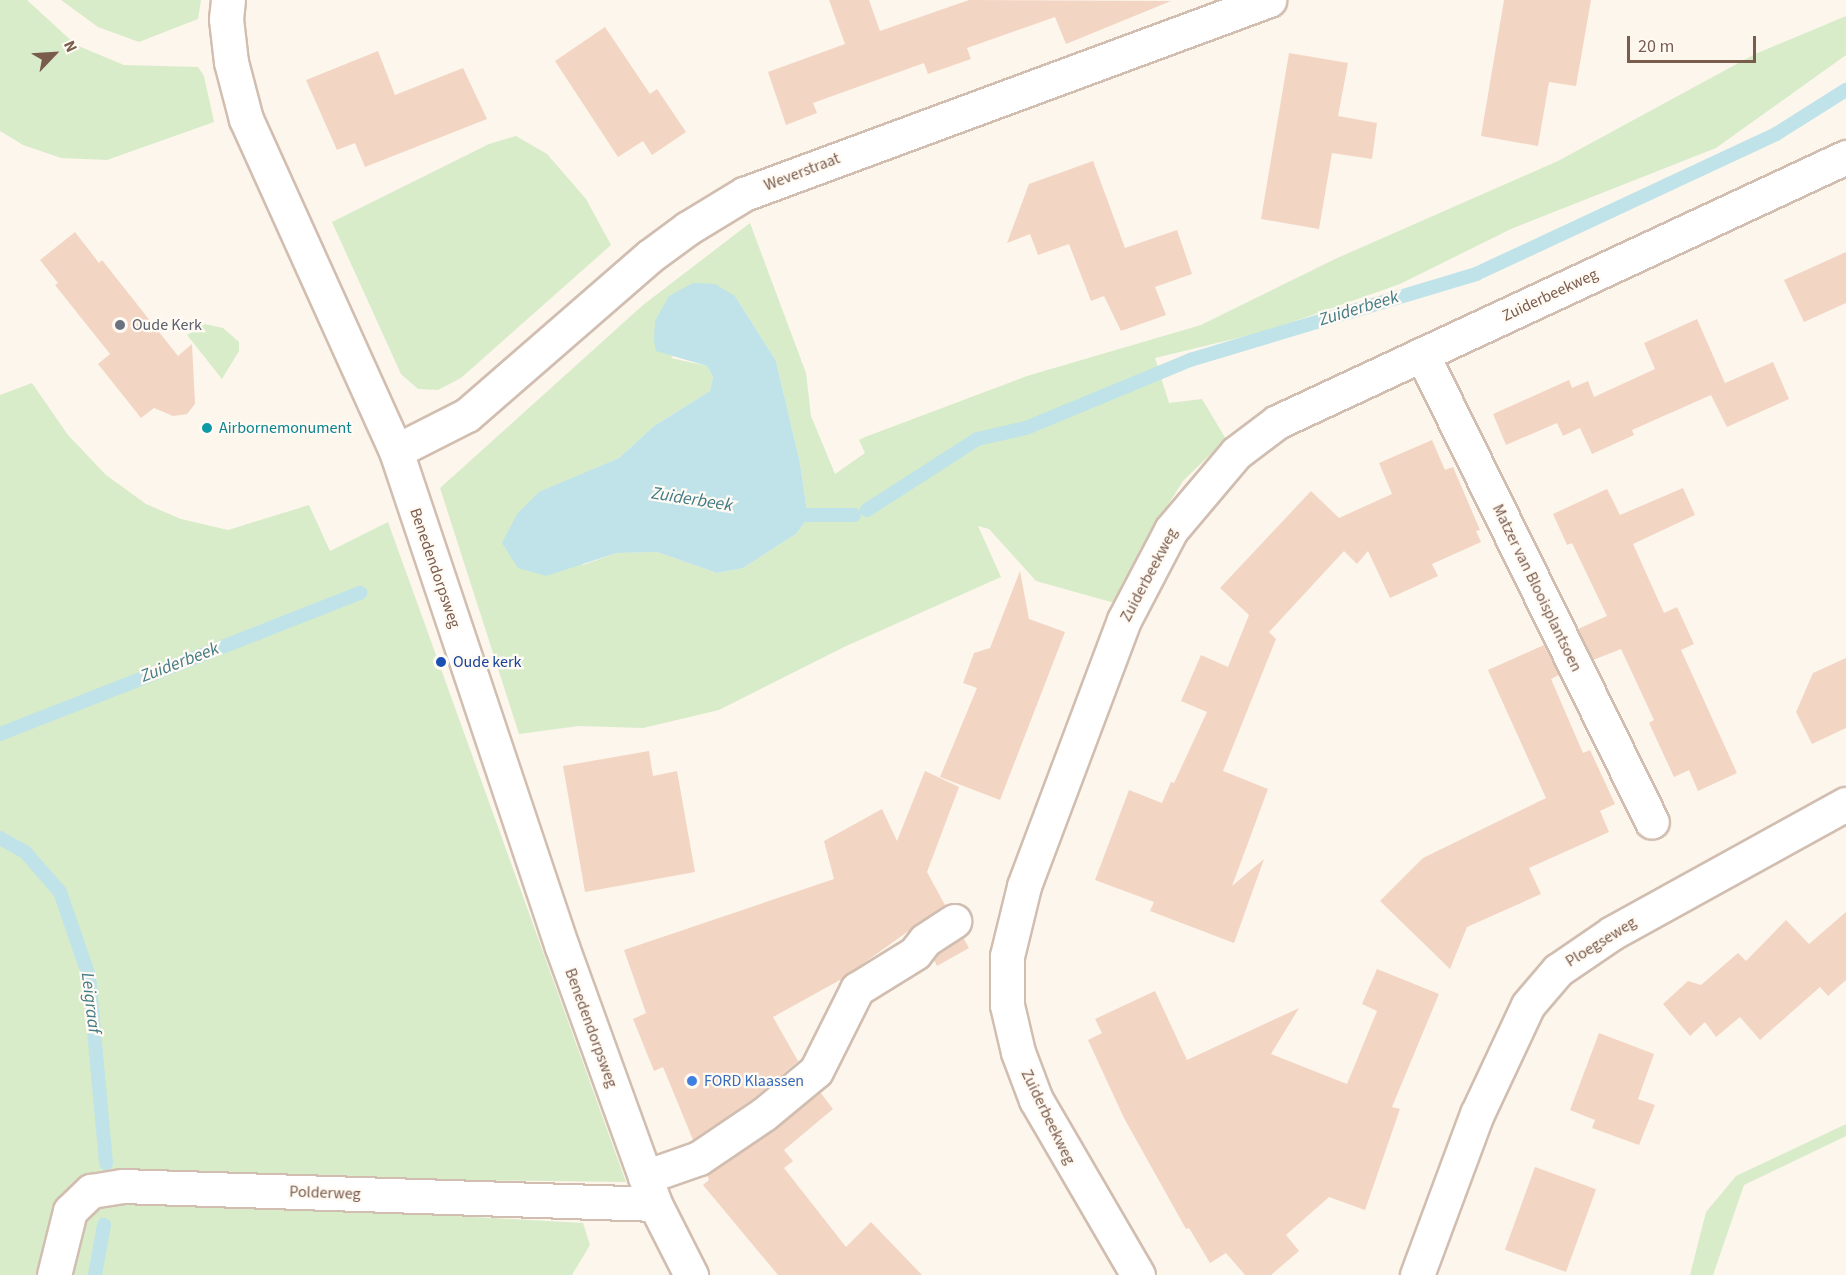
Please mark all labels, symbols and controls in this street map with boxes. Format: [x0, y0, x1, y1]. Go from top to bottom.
north arrow [24, 24, 84, 84]
scale bar [1630, 24, 1759, 62]
text: 20 m [1638, 34, 1674, 59]
text: N [58, 37, 83, 56]
street label: Weverstraat [761, 149, 843, 195]
street label: Zuiderbeekweg [1499, 264, 1601, 326]
water label: Zuiderbeek [1317, 287, 1401, 331]
place label: Oude Kerk [132, 315, 202, 335]
marker: Oude Kerk [113, 318, 127, 332]
place label: Airbornemonument [219, 418, 352, 438]
marker: Airbornemonument [200, 421, 214, 435]
water label: Zuiderbeek [650, 483, 734, 517]
street label: Matzer van Blooisplantsoen [1488, 501, 1586, 675]
street label: Benedendorpsweg [405, 506, 465, 630]
street label: Zuiderbeekweg [1116, 525, 1182, 625]
water label: Zuiderbeek [138, 638, 222, 688]
place label: Oude kerk [453, 652, 521, 672]
marker: Oude kerk [434, 655, 448, 669]
street label: Ploegseweg [1562, 913, 1640, 971]
street label: Benedendorpsweg [561, 966, 621, 1090]
water label: Leigraaf [76, 971, 104, 1035]
street label: Zuiderbeekweg [1017, 1066, 1079, 1168]
place label: FORD Klaassen [704, 1071, 804, 1091]
marker: FORD Klaassen [685, 1074, 699, 1088]
street label: Polderweg [289, 1182, 361, 1204]

